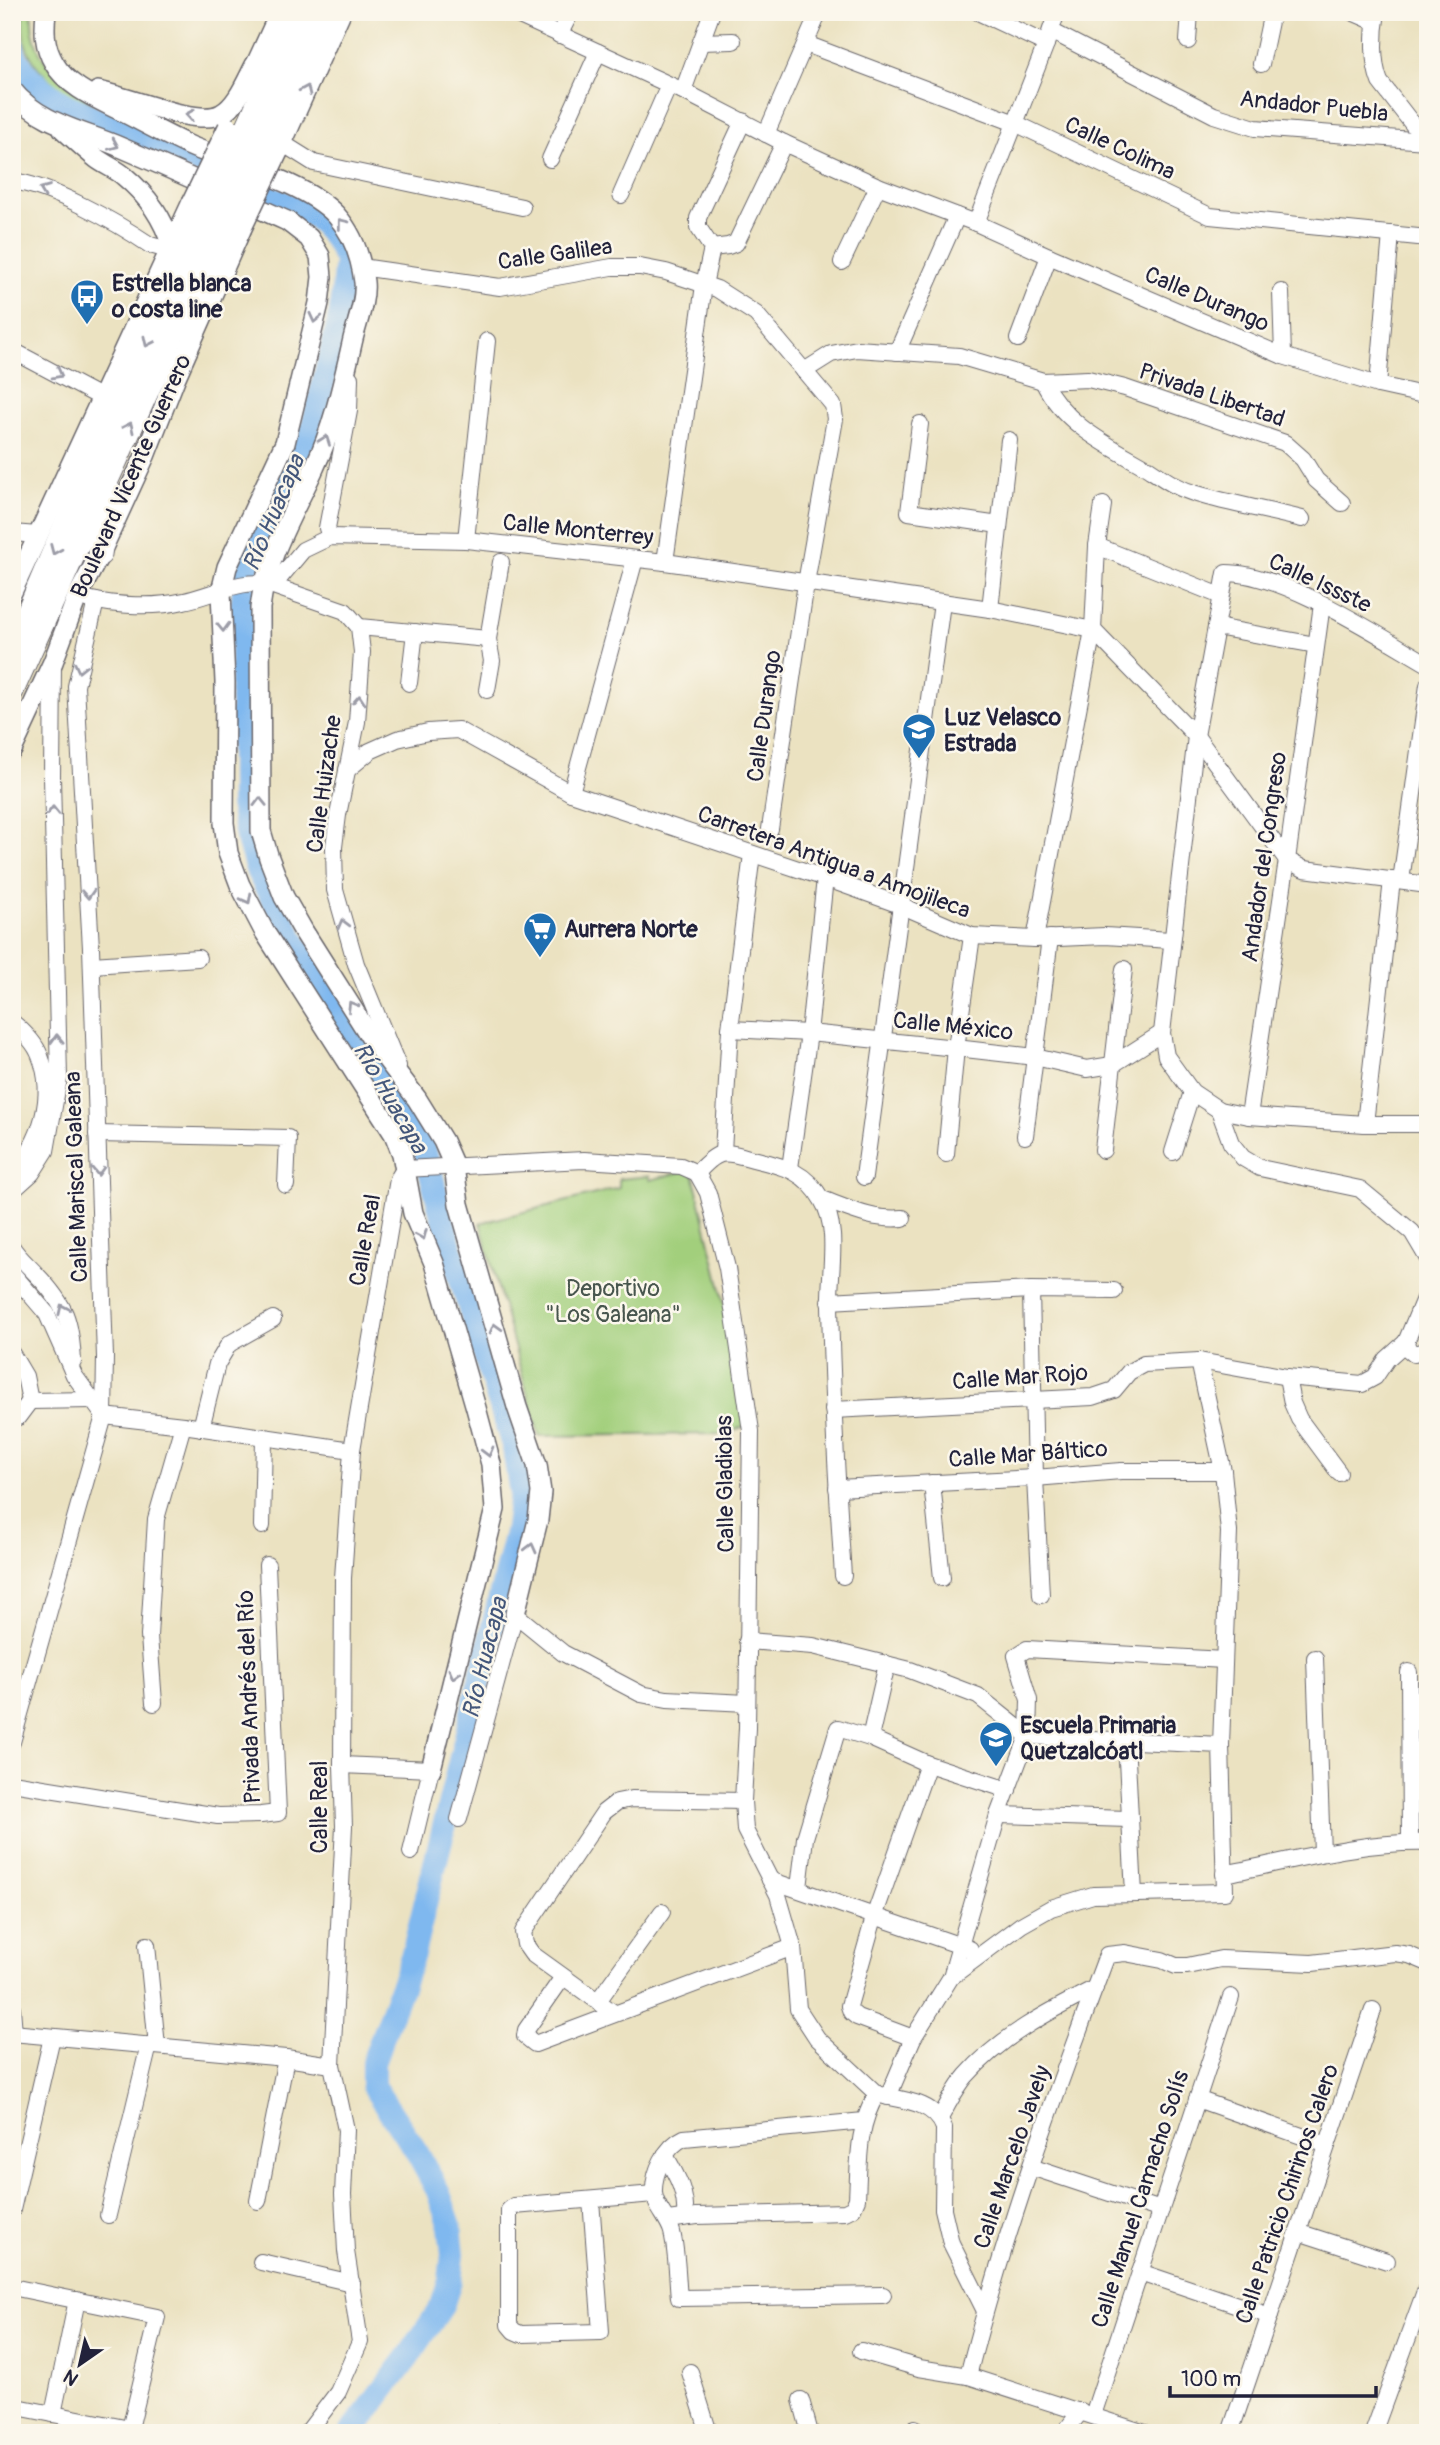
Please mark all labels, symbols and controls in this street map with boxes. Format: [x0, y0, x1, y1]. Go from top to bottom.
street label: Andador Puebla [1238, 84, 1390, 128]
one-way arrow [298, 85, 312, 97]
one-way arrow [184, 108, 196, 123]
street label: Calle Colima [1060, 110, 1180, 186]
one-way arrow [107, 136, 119, 150]
one-way arrow [38, 185, 50, 199]
one-way arrow [337, 219, 350, 231]
street label: Calle Galilea [496, 232, 614, 276]
street label: Calle Durango [1140, 260, 1274, 338]
place label: Estrella blanca o costa line [111, 269, 252, 324]
bus stop icon: Estrella blanca o costa line [68, 277, 106, 326]
one-way arrow [309, 312, 324, 324]
one-way arrow [142, 335, 156, 347]
street label: Boulevard Vicente Guerrero [64, 350, 198, 602]
street label: Privada Libertad [1135, 356, 1289, 434]
one-way arrow [50, 366, 63, 379]
one-way arrow [121, 422, 135, 435]
one-way arrow [317, 435, 331, 447]
water label: Río Huacapa [237, 449, 312, 575]
street label: Calle Monterrey [501, 508, 655, 552]
one-way arrow [49, 542, 63, 555]
street label: Calle Issste [1264, 547, 1377, 620]
one-way arrow [215, 621, 230, 632]
street label: Calle Durango [740, 648, 788, 784]
one-way arrow [74, 662, 88, 674]
one-way arrow [351, 694, 366, 705]
place label: Luz Velasco Estrada [944, 703, 1062, 758]
school or university icon: Luz Velasco Estrada [900, 711, 938, 760]
street label: Calle Huizache [300, 713, 348, 855]
street label: Andador del Congreso [1235, 750, 1293, 964]
one-way arrow [253, 796, 268, 807]
street label: Carretera Antigua a Amojileca [694, 799, 974, 925]
one-way arrow [45, 805, 61, 816]
one-way arrow [80, 889, 95, 900]
one-way arrow [239, 892, 252, 904]
supermarket icon: Aurrera Norte [521, 910, 559, 959]
place label: Aurrera Norte [564, 915, 698, 944]
one-way arrow [337, 918, 352, 930]
one-way arrow [347, 1000, 360, 1013]
street label: Calle México [892, 1005, 1014, 1047]
one-way arrow [50, 1033, 65, 1044]
water label: Río Huacapa [347, 1037, 434, 1160]
street label: Calle Mariscal Galeana [58, 1071, 94, 1283]
one-way arrow [91, 1165, 106, 1176]
street label: Calle Real [343, 1192, 387, 1288]
one-way arrow [414, 1228, 428, 1240]
park label: Deportivo "Los Galeana" [545, 1274, 681, 1329]
one-way arrow [57, 1304, 71, 1316]
one-way arrow [488, 1323, 503, 1335]
street label: Calle Mar Rojo [951, 1358, 1089, 1396]
street label: Calle Gladiolas [709, 1415, 741, 1553]
street label: Calle Mar Báltico [948, 1434, 1108, 1474]
one-way arrow [480, 1446, 494, 1458]
one-way arrow [523, 1542, 537, 1554]
street label: Privada Andrés del Río [231, 1590, 267, 1804]
water label: Río Huacapa [456, 1593, 514, 1721]
one-way arrow [448, 1668, 462, 1680]
place label: Escuela Primaria Quetzalcóatl [1020, 1711, 1176, 1766]
school or university icon: Escuela Primaria Quetzalcóatl [977, 1719, 1015, 1768]
street label: Calle Real [305, 1761, 334, 1854]
street label: Calle Patricio Chirinos Calero [1229, 2060, 1345, 2328]
street label: Calle Marcelo Javely [967, 2061, 1057, 2253]
street label: Calle Manuel Camacho Solís [1085, 2067, 1195, 2331]
north arrow [46, 2330, 116, 2400]
scale bar [1170, 2354, 1377, 2398]
text: N [59, 2364, 83, 2391]
text: 100 m [1181, 2366, 1241, 2393]

